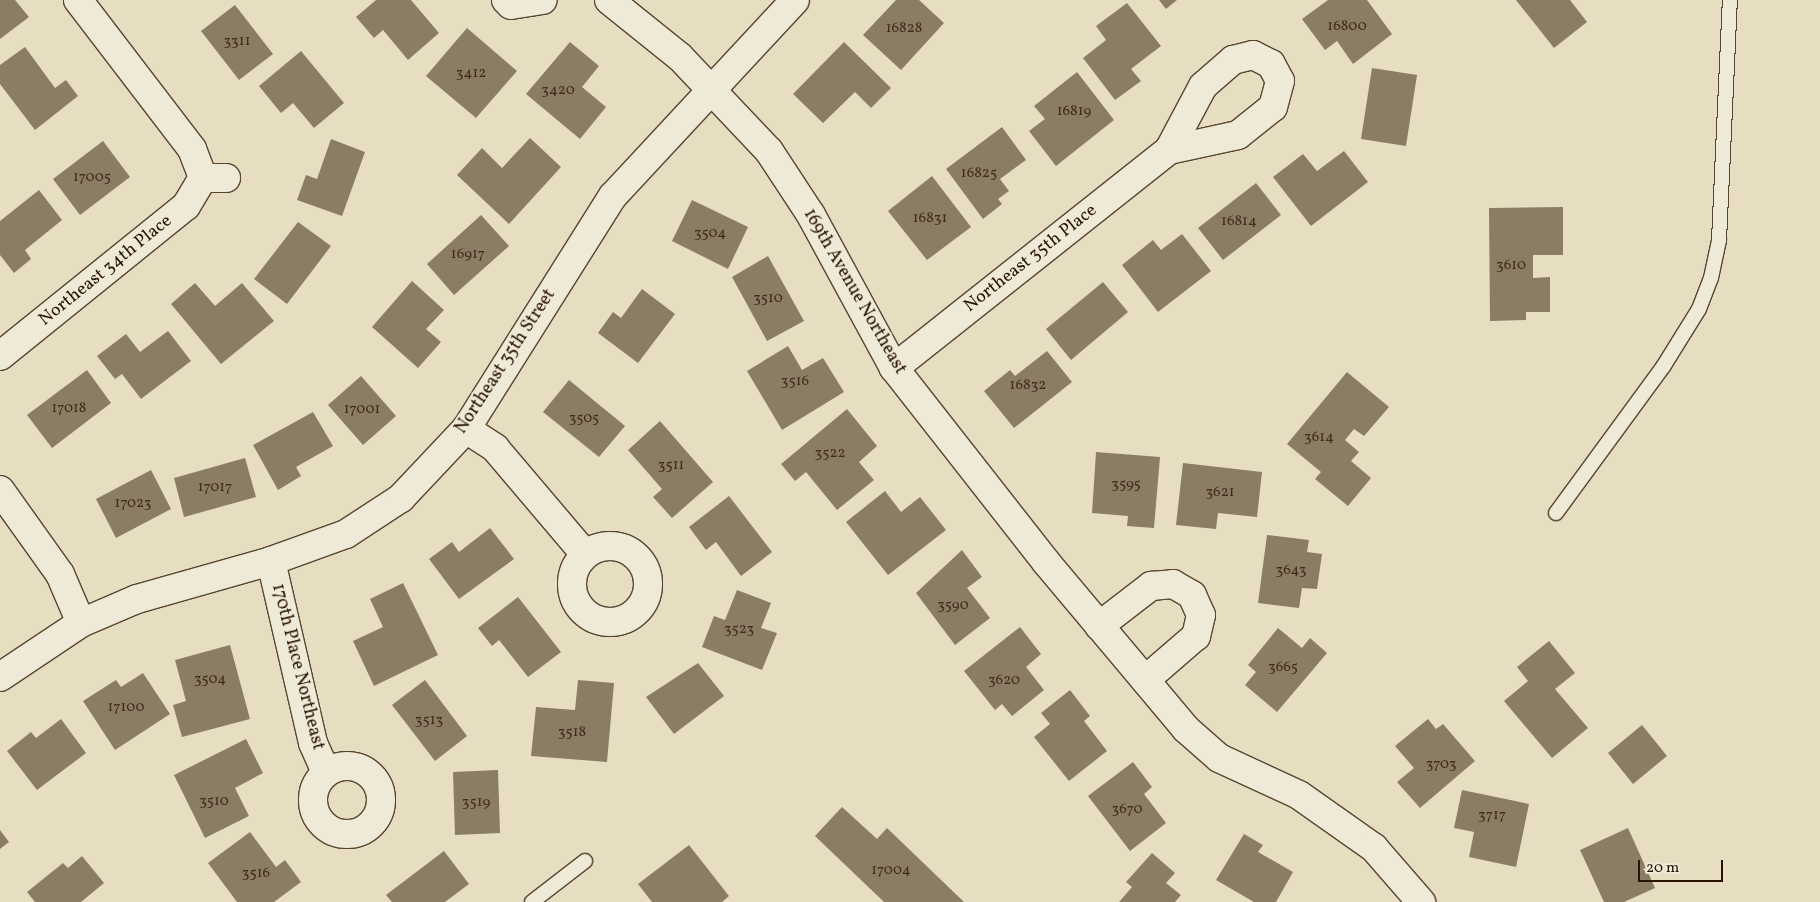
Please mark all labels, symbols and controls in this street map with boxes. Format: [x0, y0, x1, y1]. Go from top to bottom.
house number: 16800 [1327, 18, 1367, 36]
house number: 16828 [886, 20, 922, 38]
house number: 3311 [224, 33, 250, 51]
house number: 3412 [456, 65, 486, 83]
house number: 3420 [541, 82, 575, 100]
house number: 16819 [1057, 103, 1091, 121]
house number: 16825 [961, 165, 997, 183]
house number: 17005 [73, 169, 111, 187]
street label: Northeast 35th Place [960, 200, 1102, 318]
street label: 169th Avenue Northeast [798, 205, 910, 379]
house number: 16831 [913, 210, 947, 228]
street label: Northeast 34th Place [35, 211, 177, 331]
house number: 16814 [1221, 213, 1257, 231]
house number: 3504 [694, 225, 726, 243]
house number: 16917 [451, 246, 485, 264]
house number: 3610 [1496, 257, 1526, 275]
street label: Northeast 35th Street [451, 286, 561, 438]
house number: 3510 [753, 290, 783, 308]
house number: 3516 [781, 373, 809, 391]
house number: 16832 [1010, 377, 1046, 395]
house number: 17018 [52, 400, 86, 418]
house number: 17001 [344, 401, 380, 419]
house number: 3505 [569, 410, 599, 428]
house number: 3614 [1304, 429, 1334, 447]
house number: 3522 [814, 445, 846, 463]
house number: 3511 [658, 457, 684, 475]
house number: 3595 [1111, 476, 1141, 494]
house number: 17017 [198, 479, 232, 497]
house number: 3621 [1205, 484, 1235, 502]
house number: 17023 [115, 495, 151, 513]
house number: 3643 [1276, 562, 1306, 580]
street label: 170th Place Northeast [266, 582, 328, 752]
house number: 3590 [937, 597, 969, 615]
house number: 3523 [724, 621, 754, 639]
house number: 3665 [1268, 659, 1298, 677]
house number: 3504 [194, 671, 226, 689]
house number: 3620 [988, 672, 1020, 690]
house number: 17100 [107, 699, 145, 717]
house number: 3513 [415, 712, 443, 730]
house number: 3518 [558, 724, 586, 742]
house number: 3703 [1426, 756, 1456, 774]
house number: 3510 [199, 793, 229, 811]
house number: 3519 [462, 794, 490, 812]
house number: 3670 [1112, 801, 1142, 819]
house number: 3717 [1478, 807, 1506, 825]
scale bar [1640, 850, 1725, 882]
text: 20 m [1646, 858, 1679, 879]
house number: 17004 [871, 862, 911, 880]
house number: 3516 [242, 865, 270, 883]

